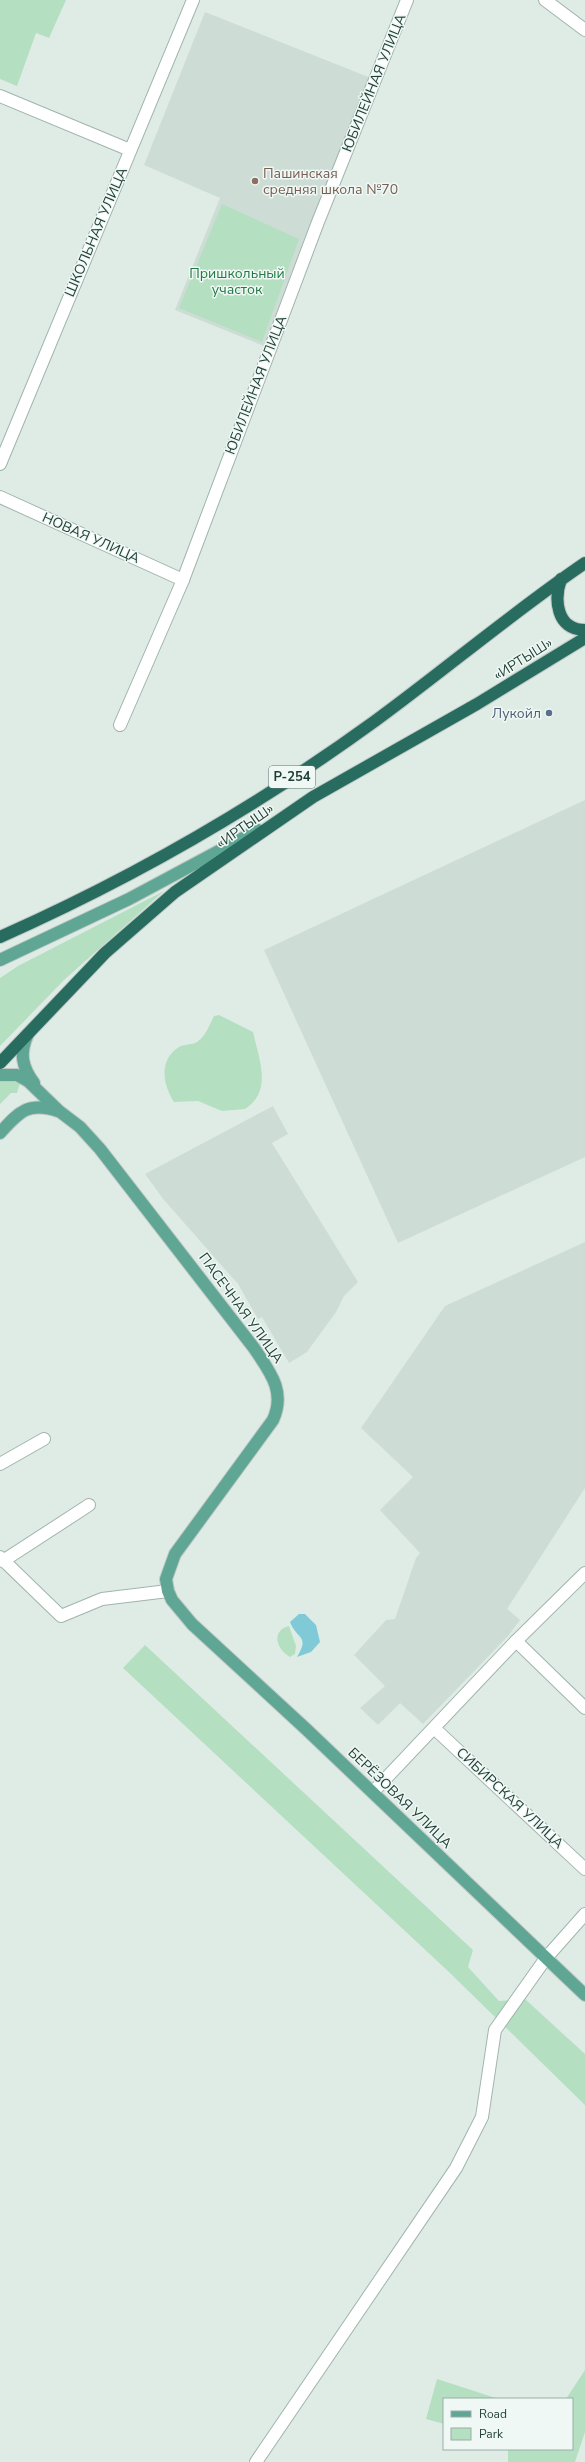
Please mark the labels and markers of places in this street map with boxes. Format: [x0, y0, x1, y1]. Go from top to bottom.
place label: Пашинская средняя школа №70 [263, 164, 398, 199]
marker: Пашинская средняя школа №70 [250, 176, 260, 186]
place label: Лукойл [492, 704, 541, 723]
marker: Лукойл [544, 708, 554, 718]

